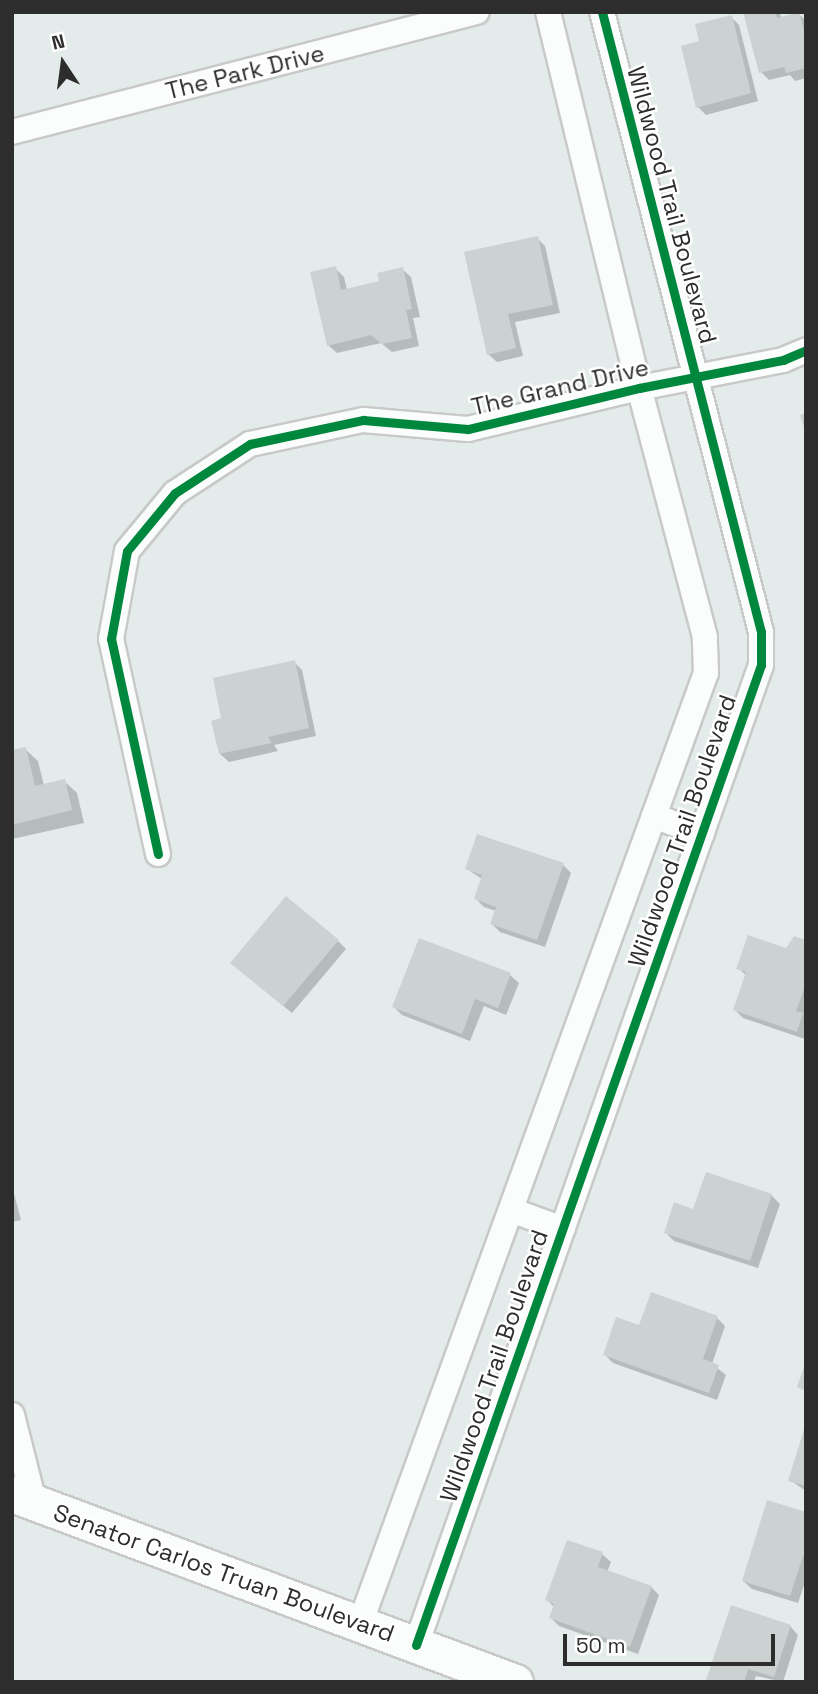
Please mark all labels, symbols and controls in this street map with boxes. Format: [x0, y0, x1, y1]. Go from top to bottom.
north arrow [28, 28, 98, 98]
text: N [49, 28, 67, 56]
street label: The Park Drive [163, 38, 327, 106]
street label: Wildwood Trail Boulevard [621, 63, 723, 347]
street label: The Grand Drive [468, 353, 652, 421]
street label: Wildwood Trail Boulevard [622, 691, 742, 971]
street label: Wildwood Trail Boulevard [434, 1226, 554, 1506]
street label: Senator Carlos Truan Boulevard [49, 1498, 399, 1648]
scale bar [566, 1620, 778, 1664]
text: 50 m [576, 1632, 626, 1659]

